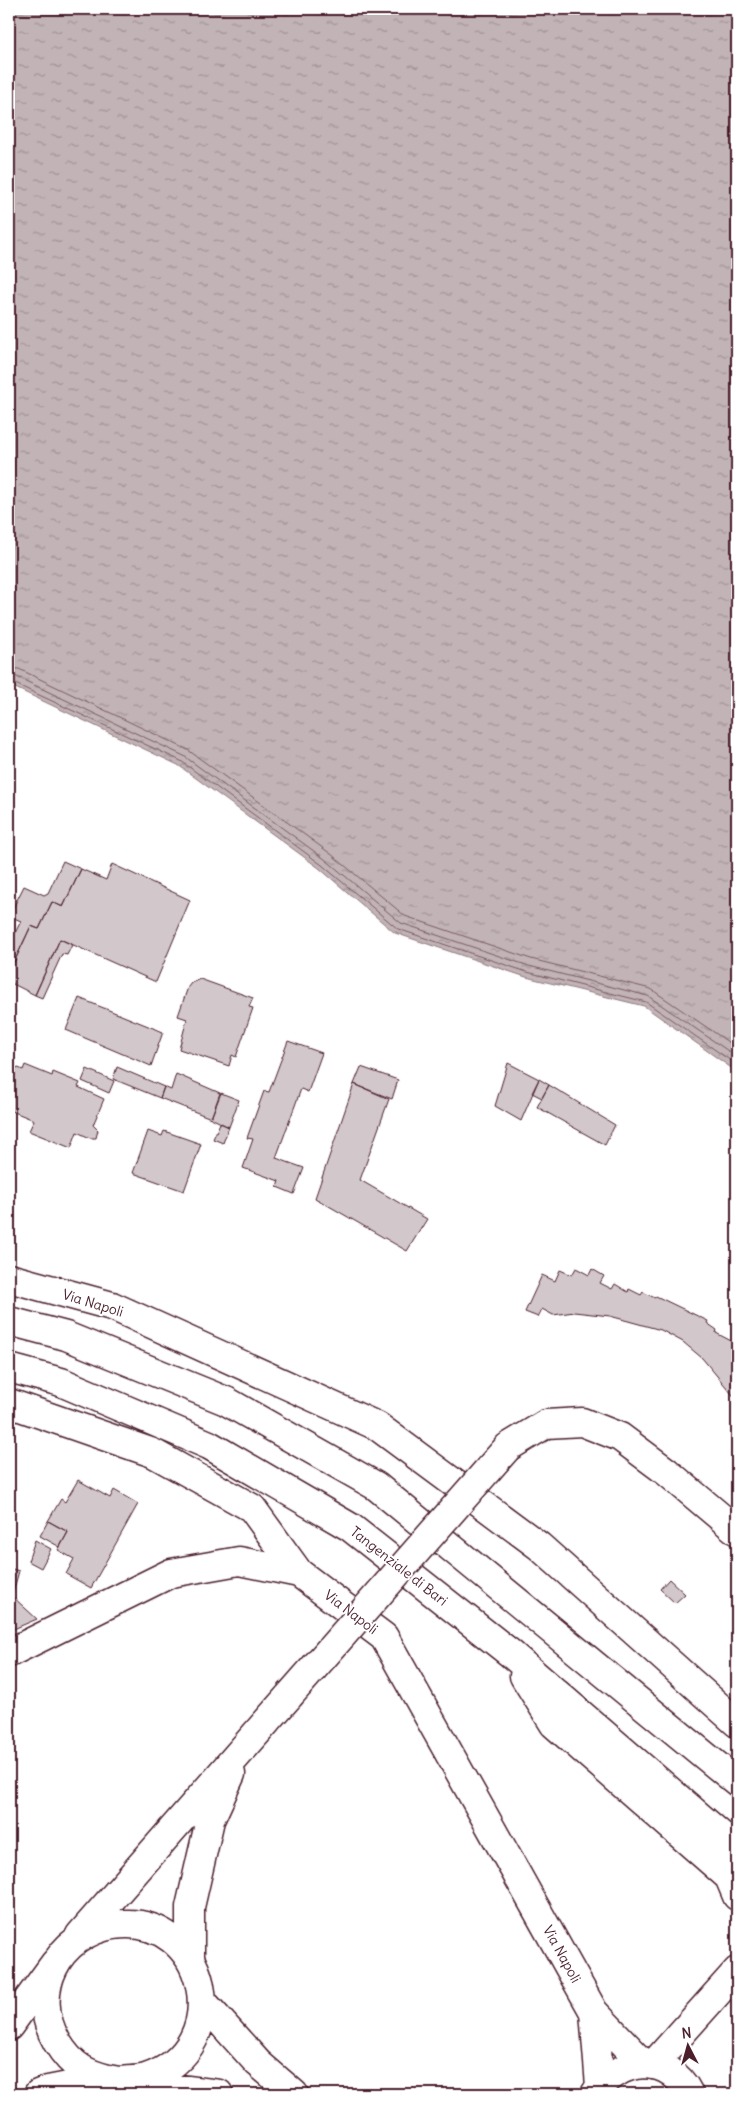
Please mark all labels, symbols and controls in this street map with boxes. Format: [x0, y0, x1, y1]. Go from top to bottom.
street label: Via Napoli [60, 1285, 126, 1321]
street label: Tangenziale di Bari [347, 1522, 451, 1610]
street label: Via Napoli [320, 1586, 382, 1638]
street label: Via Napoli [539, 1922, 585, 1986]
north arrow [664, 2020, 714, 2070]
text: N [681, 2024, 692, 2043]

